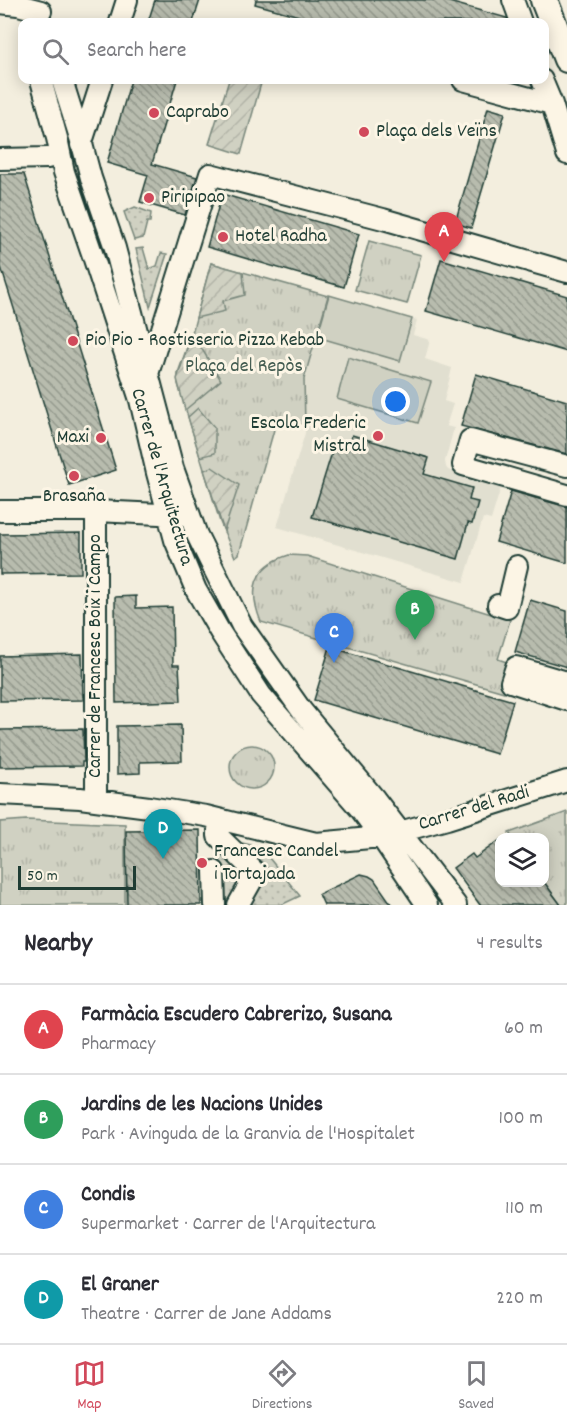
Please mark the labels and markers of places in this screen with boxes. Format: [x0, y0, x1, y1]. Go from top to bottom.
place label: Caprabo [166, 99, 229, 127]
marker: Caprabo [147, 106, 161, 120]
place label: Plaça dels Veïns [376, 118, 497, 146]
marker: Plaça dels Veïns [357, 125, 371, 139]
place label: Piripipao [161, 184, 225, 212]
marker: Piripipao [142, 191, 156, 205]
pin: A [424, 212, 464, 262]
place label: Hotel Radha [235, 223, 327, 251]
marker: Hotel Radha [216, 230, 230, 244]
place label: Pio Pio - Rostisseria Pizza Kebab [85, 327, 324, 355]
marker: Pio Pio - Rostisseria Pizza Kebab [66, 334, 80, 348]
place label: Escola Frederic Mistral [250, 410, 366, 461]
place label: Maxi [57, 424, 89, 452]
marker: Escola Frederic Mistral [371, 429, 385, 443]
marker: Maxi [94, 431, 108, 445]
marker: Brasaña [67, 469, 81, 483]
place label: Brasaña [43, 483, 106, 511]
pin: B [396, 590, 434, 640]
pin: C [314, 614, 354, 663]
pin: D [144, 810, 182, 859]
place label: Francesc Candel i Tortajada [214, 838, 339, 889]
marker: Francesc Candel i Tortajada [195, 856, 209, 870]

